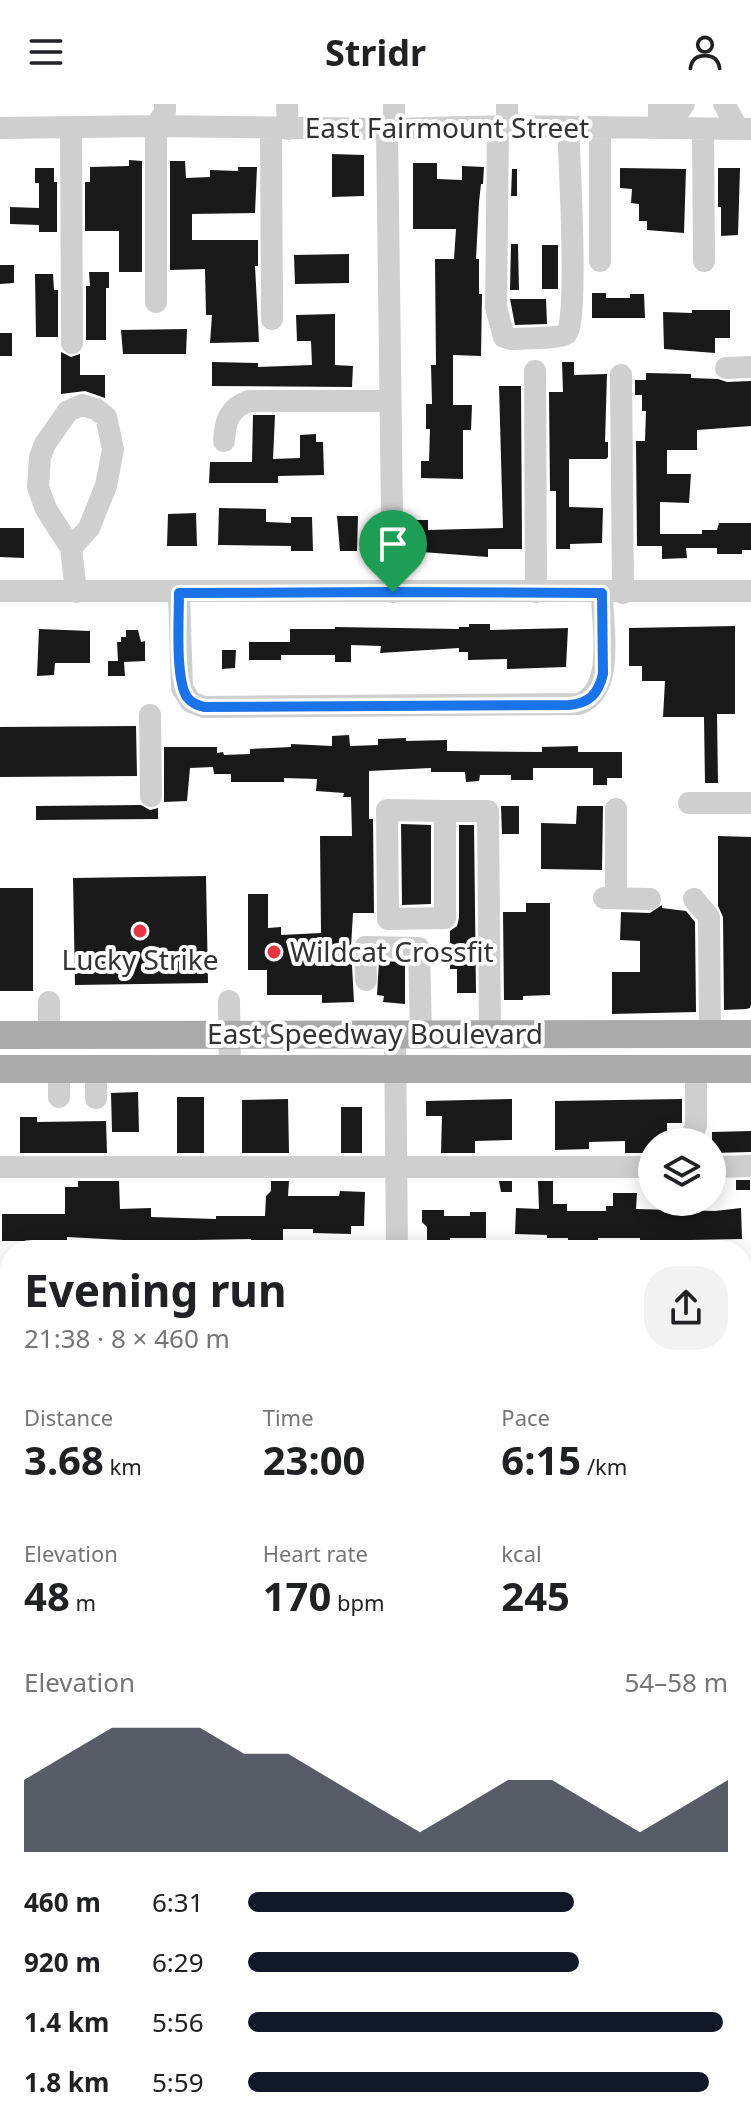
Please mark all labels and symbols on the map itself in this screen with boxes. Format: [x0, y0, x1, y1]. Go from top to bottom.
street label: East Fairmount Street [305, 108, 589, 146]
pin [359, 510, 427, 592]
marker: Lucky Strike [131, 922, 149, 940]
place label: Wildcat Crossfit [290, 932, 494, 970]
place label: Lucky Strike [62, 940, 218, 978]
marker: Wildcat Crossfit [265, 943, 283, 961]
street label: East Speedway Boulevard [207, 1014, 543, 1052]

